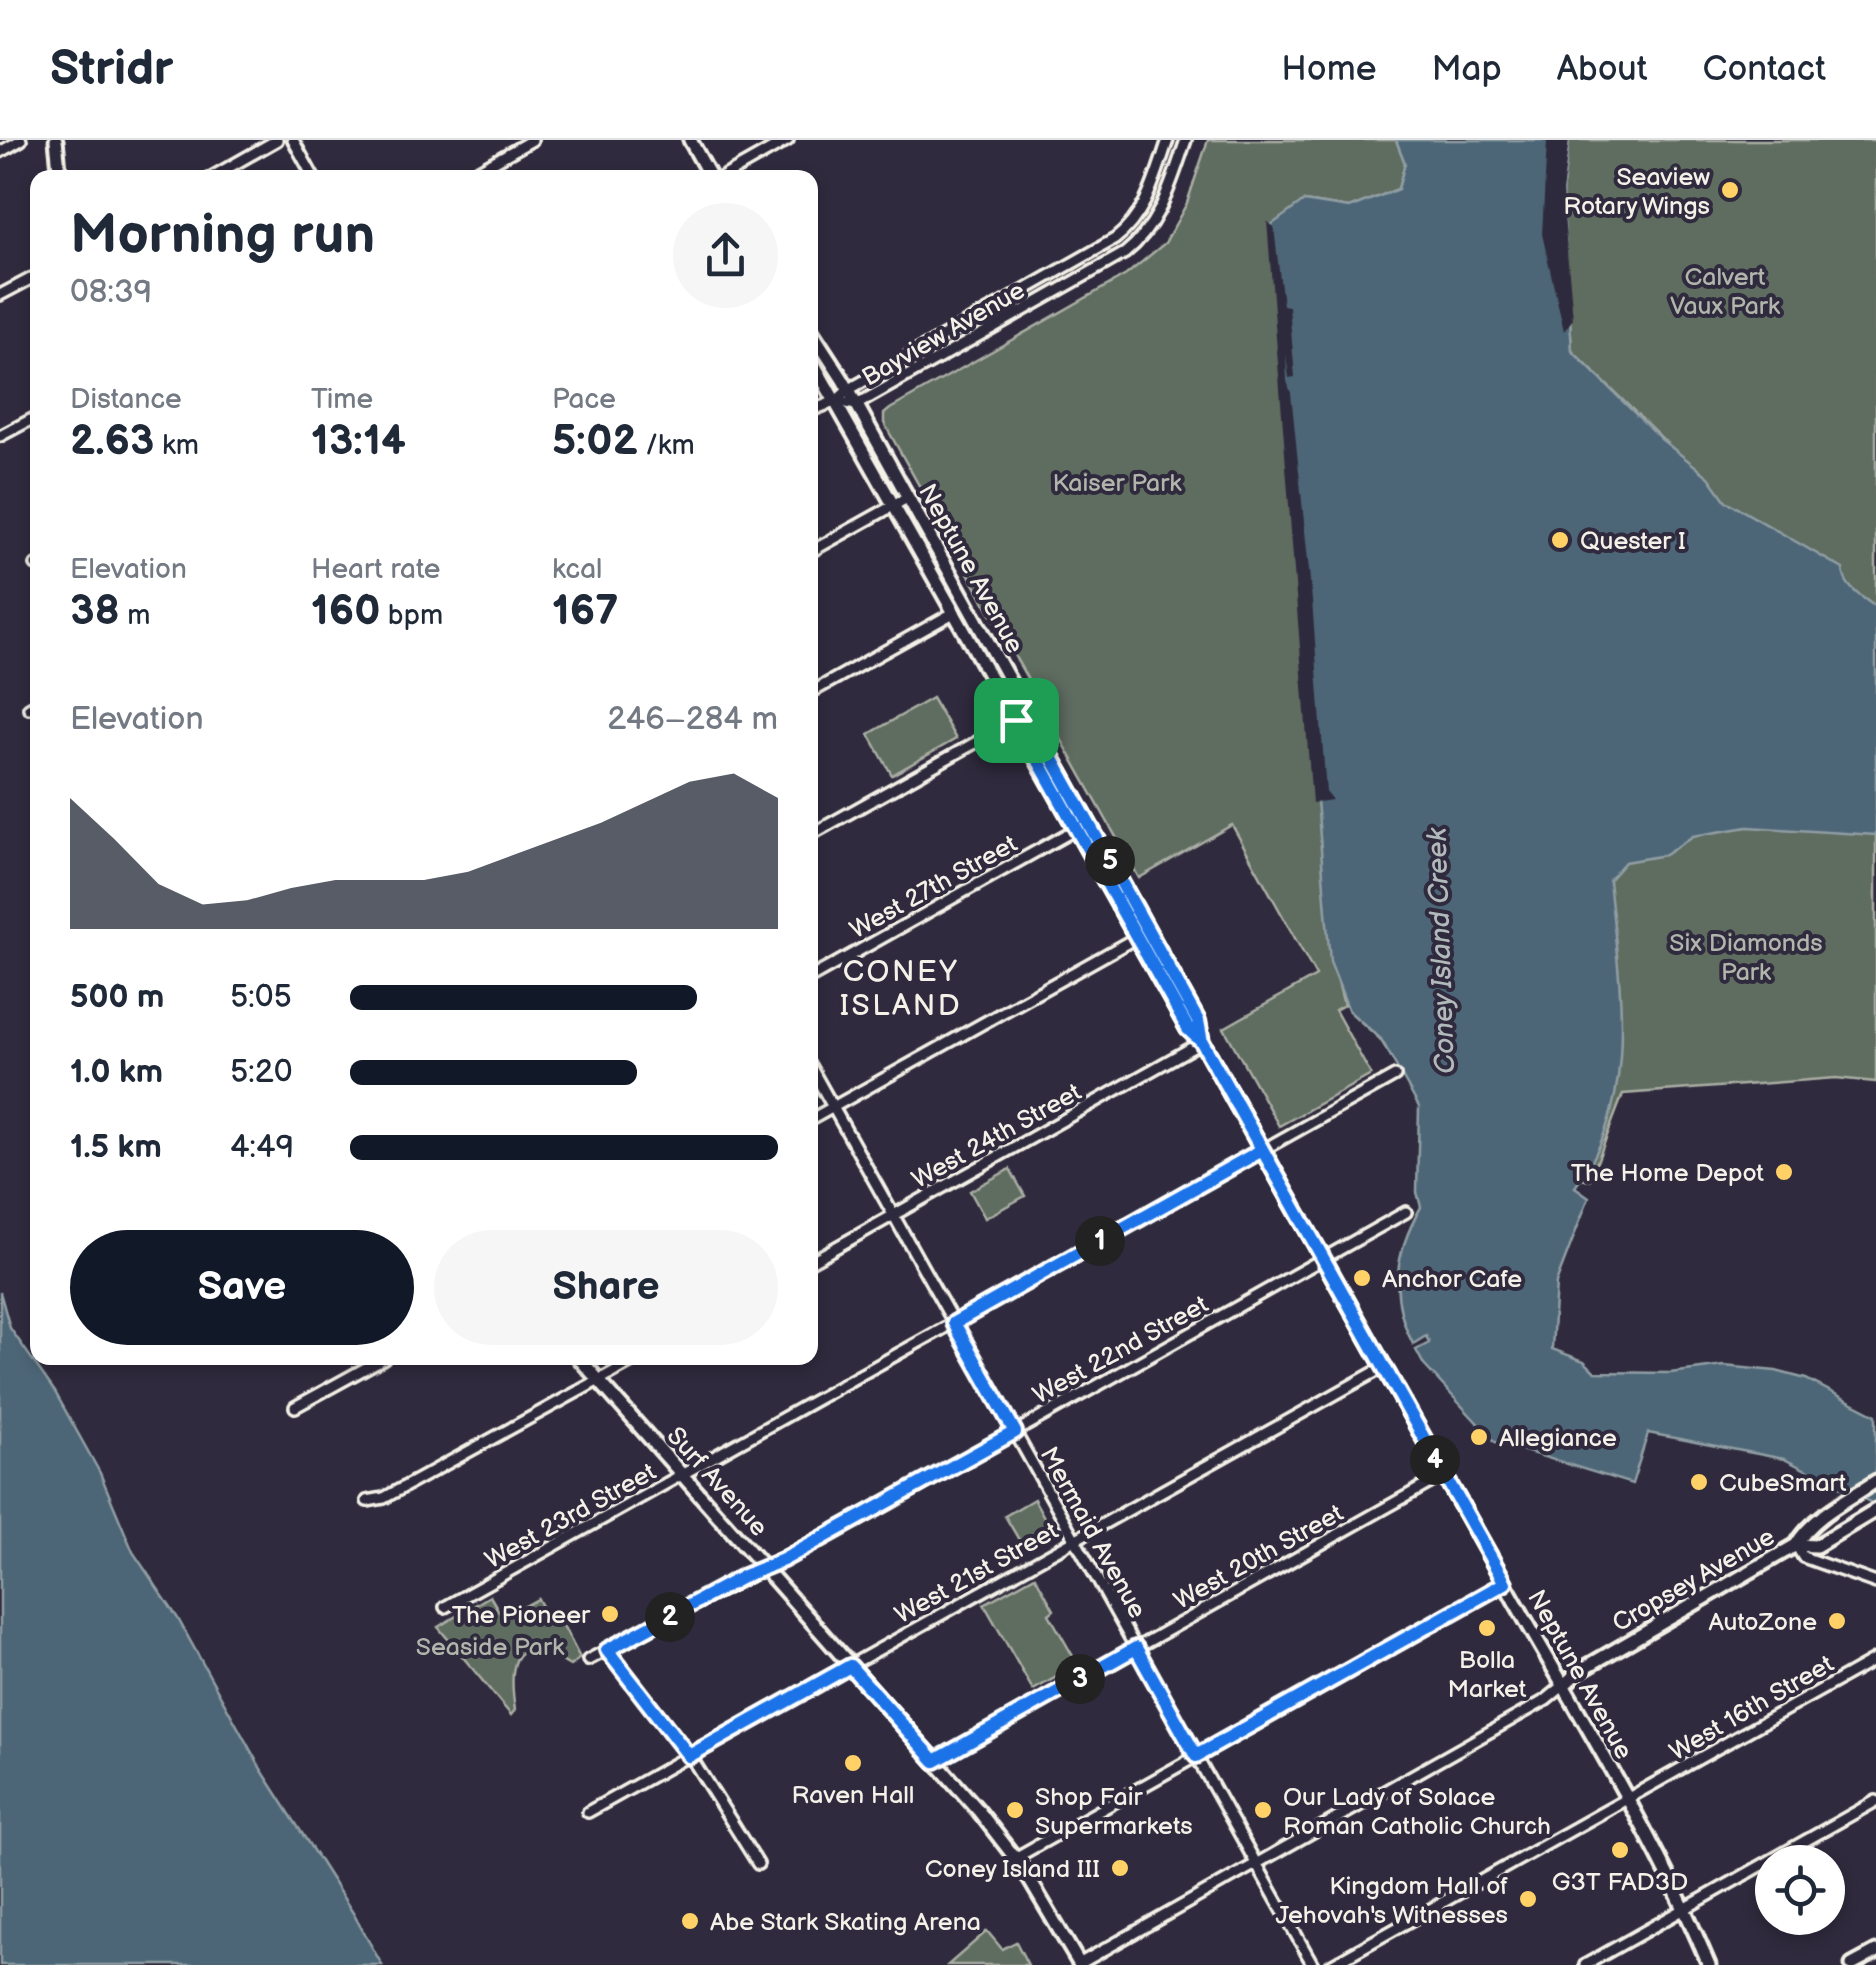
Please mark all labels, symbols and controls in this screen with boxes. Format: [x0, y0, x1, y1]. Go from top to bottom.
text: Stridr [50, 41, 173, 98]
text: Home [1281, 48, 1376, 91]
text: Map [1431, 48, 1502, 91]
text: About [1557, 48, 1648, 91]
text: Contact [1703, 48, 1826, 91]
place label: Seaview Rotary Wings [1563, 162, 1710, 222]
marker: Seaview Rotary Wings [1719, 179, 1741, 201]
text: Morning run [70, 202, 375, 269]
button: share [673, 203, 778, 308]
park label: Calvert Vaux Park [1670, 262, 1781, 322]
text: 08:39 [70, 273, 152, 312]
street label: Bayview Avenue [857, 275, 1031, 393]
text: Distance [70, 383, 182, 416]
text: Time [311, 383, 373, 416]
text: Pace [552, 383, 616, 416]
text: 2.63 [70, 416, 154, 467]
text: 13:14 [311, 416, 406, 467]
text: 5:02 [552, 416, 638, 467]
text: km [154, 429, 199, 462]
text: /km [638, 429, 695, 462]
park label: Kaiser Park [1053, 468, 1182, 499]
street label: Neptune Avenue [911, 479, 1030, 659]
place label: Quester I [1580, 526, 1686, 557]
marker: Quester I [1549, 529, 1571, 551]
text: Elevation [70, 553, 187, 586]
text: Heart rate [311, 553, 440, 586]
text: kcal [552, 553, 602, 586]
text: 38 [70, 586, 120, 637]
text: 160 [311, 586, 380, 637]
text: 167 [552, 586, 618, 637]
text: m [120, 599, 151, 632]
text: bpm [380, 599, 443, 632]
pin [974, 678, 1059, 763]
icon: arrive [989, 693, 1044, 748]
text: Elevation [70, 700, 203, 739]
text: 246–284 m [607, 700, 778, 739]
water label: Coney Island Creek [1421, 826, 1462, 1075]
street label: West 27th Street [845, 828, 1023, 946]
pin: 5 [1085, 836, 1135, 886]
text: 5 [1102, 844, 1118, 877]
park label: Six Diamonds Park [1669, 928, 1823, 988]
district label: CONEY ISLAND [840, 954, 962, 1024]
text: 500 m [70, 978, 164, 1017]
text: 5:05 [230, 978, 292, 1017]
text: 1.0 km [70, 1053, 163, 1092]
text: 5:20 [230, 1053, 293, 1092]
street label: West 24th Street [907, 1077, 1087, 1196]
text: 1.5 km [70, 1128, 162, 1167]
text: 4:49 [230, 1128, 294, 1167]
place label: The Home Depot [1571, 1158, 1764, 1189]
marker: The Home Depot [1773, 1161, 1795, 1183]
pin: 1 [1075, 1216, 1125, 1266]
text: 1 [1094, 1224, 1106, 1257]
button: Save [70, 1230, 414, 1345]
button: Share [434, 1230, 778, 1345]
place label: Anchor Cafe [1382, 1264, 1522, 1295]
marker: Anchor Cafe [1351, 1267, 1373, 1289]
street label: West 22nd Street [1028, 1289, 1214, 1411]
street label: Surf Avenue [660, 1421, 774, 1543]
place label: Allegiance [1499, 1423, 1617, 1454]
marker: Allegiance [1468, 1426, 1490, 1448]
pin: 4 [1410, 1435, 1460, 1485]
street label: Mermaid Avenue [1033, 1442, 1153, 1624]
text: 4 [1427, 1443, 1443, 1476]
street label: West 23rd Street [480, 1456, 662, 1576]
place label: CubeSmart [1719, 1468, 1847, 1499]
marker: CubeSmart [1688, 1471, 1710, 1493]
street label: West 20th Street [1169, 1498, 1349, 1617]
street label: West 21st Street [890, 1515, 1064, 1631]
street label: Cropsey Avenue [1607, 1521, 1781, 1639]
street label: Neptune Avenue [1520, 1585, 1639, 1765]
pin: 2 [645, 1592, 695, 1642]
place label: The Pioneer [452, 1600, 591, 1631]
text: 2 [662, 1600, 678, 1633]
marker: The Pioneer [599, 1603, 621, 1625]
place label: AutoZone [1708, 1607, 1817, 1638]
marker: AutoZone [1826, 1610, 1848, 1632]
marker: Bolla Market [1476, 1617, 1498, 1639]
park label: Seaside Park [416, 1632, 565, 1663]
place label: Bolla Market [1447, 1645, 1527, 1705]
street label: West 16th Street [1664, 1649, 1840, 1768]
pin: 3 [1055, 1654, 1105, 1704]
text: 3 [1072, 1662, 1088, 1695]
marker: Raven Hall [842, 1752, 864, 1774]
place label: Raven Hall [792, 1780, 914, 1811]
place label: Shop Fair Supermarkets [1035, 1782, 1193, 1842]
place label: Our Lady of Solace Roman Catholic Church [1283, 1782, 1551, 1842]
marker: Shop Fair Supermarkets [1004, 1799, 1026, 1821]
marker: Our Lady of Solace Roman Catholic Church [1252, 1799, 1274, 1821]
marker: G3T FAD3D [1609, 1839, 1631, 1861]
map controls [1755, 1845, 1845, 1935]
button: locate [1755, 1845, 1845, 1935]
place label: Coney Island III [925, 1854, 1100, 1885]
marker: Coney Island III [1109, 1857, 1131, 1879]
place label: G3T FAD3D [1552, 1867, 1688, 1898]
place label: Kingdom Hall of Jehovah's Witnesses [1275, 1871, 1508, 1931]
marker: Kingdom Hall of Jehovah's Witnesses [1517, 1888, 1539, 1910]
place label: Abe Stark Skating Arena [710, 1907, 981, 1938]
marker: Abe Stark Skating Arena [679, 1910, 701, 1932]

